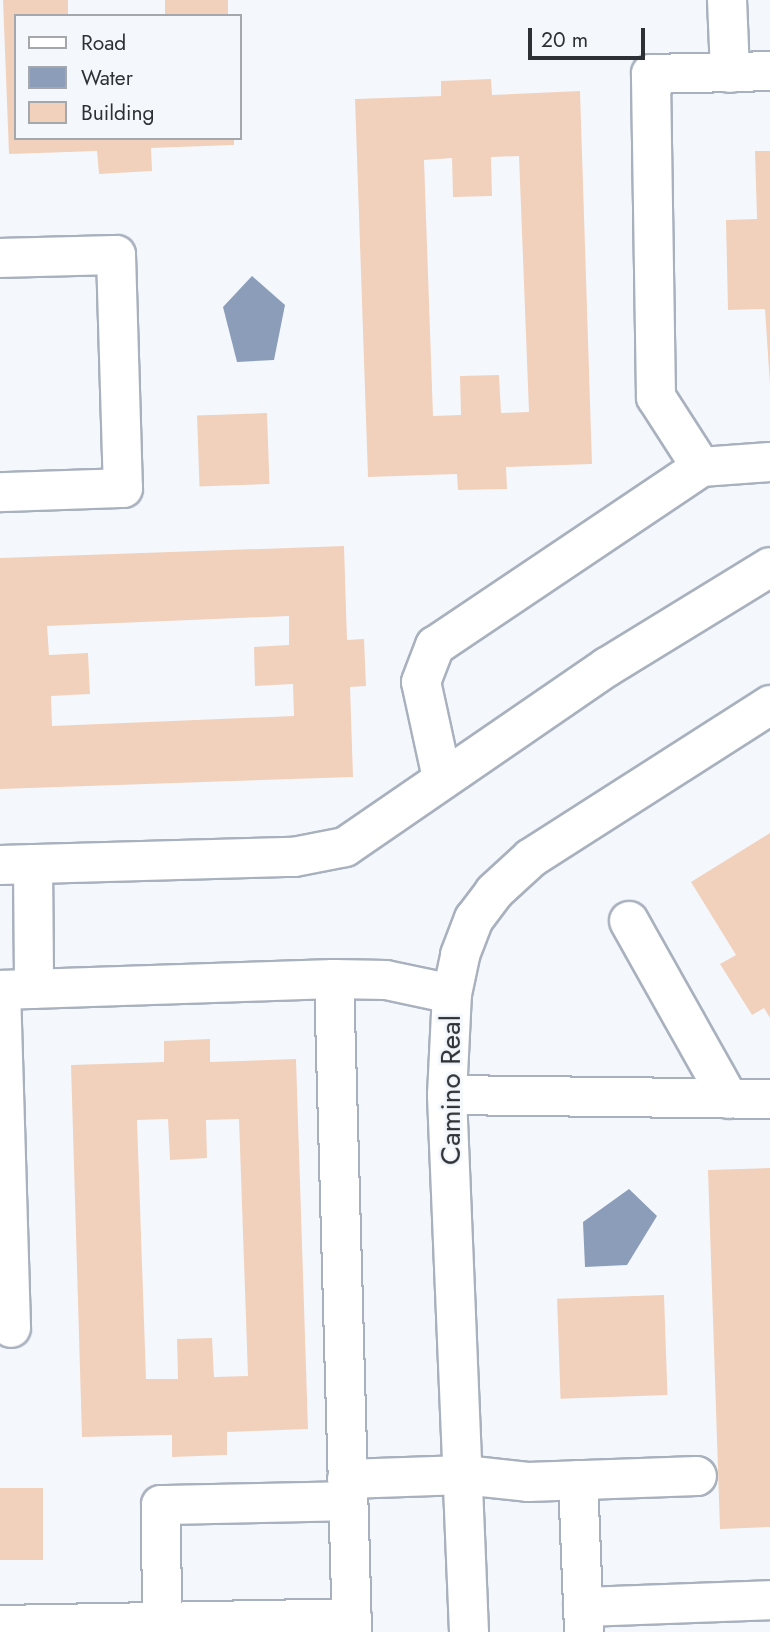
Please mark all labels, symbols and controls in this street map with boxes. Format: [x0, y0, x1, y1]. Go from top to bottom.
legend [14, 14, 242, 140]
scale bar [532, 14, 649, 58]
text: 20 m [541, 25, 588, 55]
text: Road [81, 28, 126, 58]
text: Water [81, 63, 133, 93]
text: Building [81, 98, 154, 128]
street label: Camino Real [434, 1015, 468, 1165]

